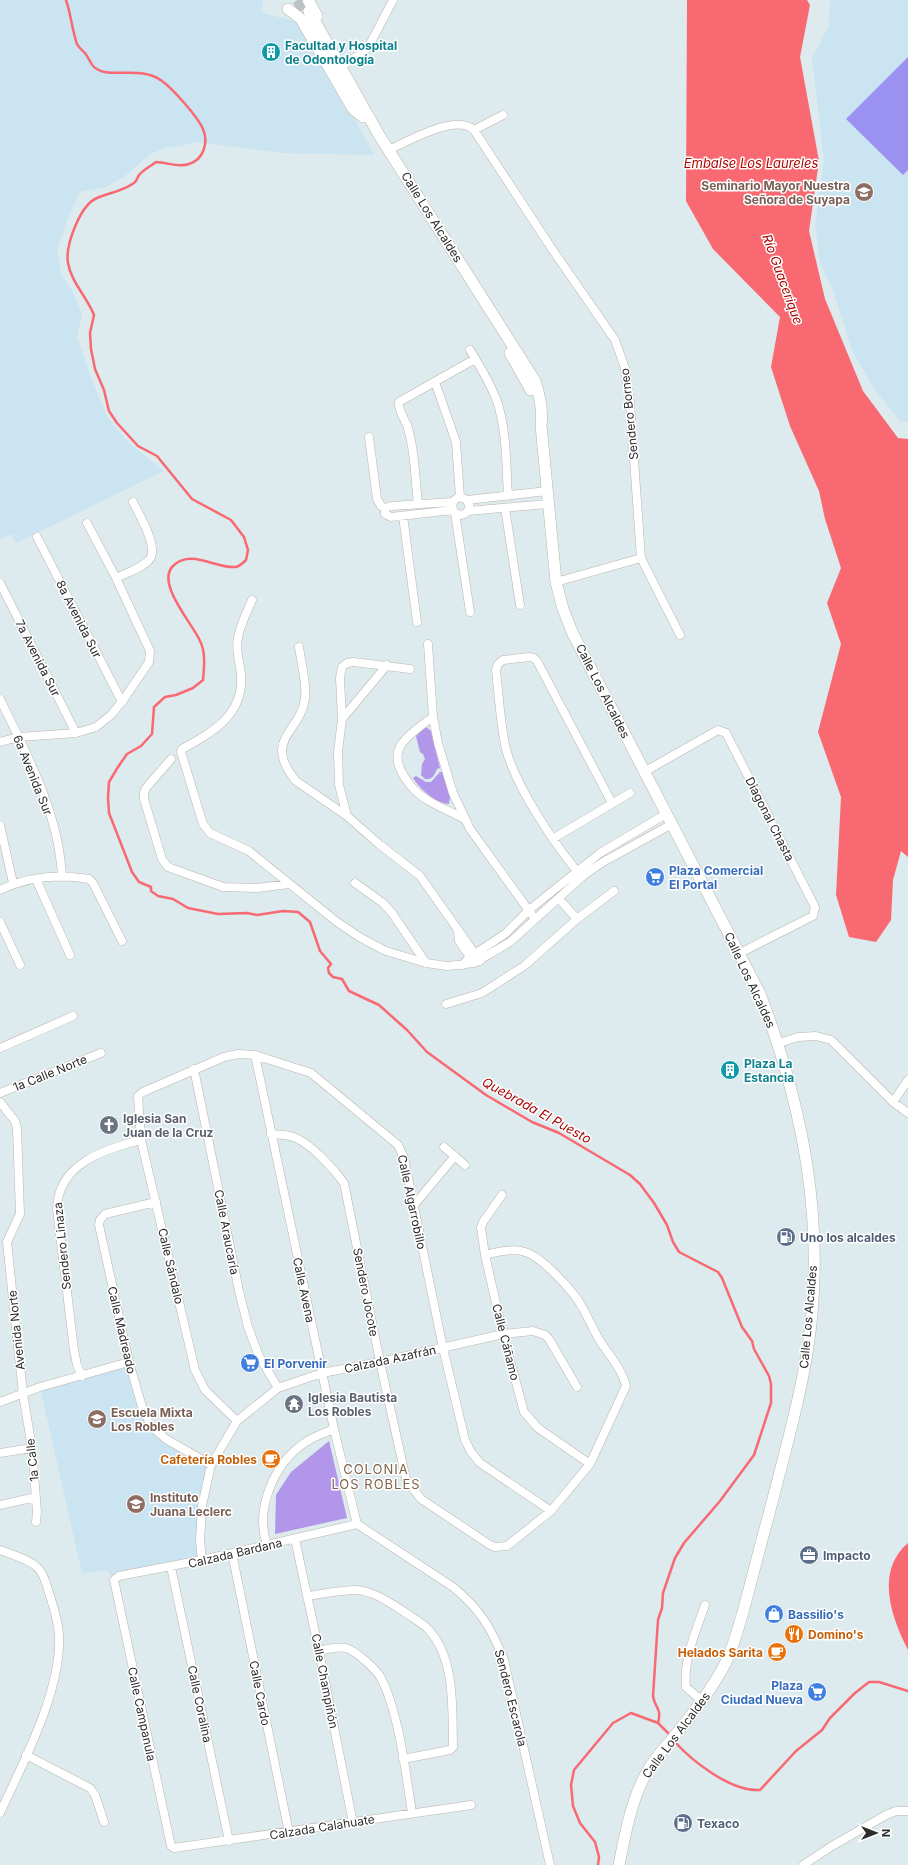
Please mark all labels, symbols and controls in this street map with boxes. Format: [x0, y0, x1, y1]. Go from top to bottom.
place label: Facultad y Hospital de Odontología [285, 38, 397, 67]
building icon: Facultad y Hospital de Odontología [260, 41, 282, 63]
water label: Embalse Los Laureles [684, 155, 818, 171]
street label: Calle Los Alcaldes [398, 169, 466, 265]
place label: Seminario Mayor Nuestra Señora de Suyapa [701, 178, 850, 207]
school or university icon: Seminario Mayor Nuestra Señora de Suyapa [853, 181, 875, 203]
water label: Río Guacerique [759, 232, 807, 326]
street label: Sendero Borneo [617, 367, 641, 461]
street label: 8a Avenida Sur [53, 578, 105, 661]
street label: 7a Avenida Sur [12, 617, 64, 699]
street label: Calle Los Alcaldes [573, 641, 633, 741]
street label: 6a Avenida Sur [10, 733, 56, 818]
street label: Diagonal Chasta [742, 774, 798, 864]
place label: Plaza Comercial El Portal [669, 863, 763, 892]
supermarket icon: Plaza Comercial El Portal [644, 866, 666, 888]
street label: Calle Los Alcaldes [721, 930, 779, 1030]
street label: 1a Calle Norte [11, 1051, 89, 1095]
place label: Plaza La Estancia [744, 1056, 794, 1085]
building icon: Plaza La Estancia [719, 1059, 741, 1081]
water label: Quebrada El Puesto [480, 1073, 595, 1147]
place label: Iglesia San Juan de la Cruz [123, 1111, 214, 1140]
church icon: Iglesia San Juan de la Cruz [98, 1114, 120, 1136]
street label: Calle Algarrobillo [395, 1153, 429, 1251]
street label: Calle Araucaría [211, 1188, 243, 1276]
street label: Sendero Linaza [50, 1202, 74, 1290]
fuel station icon: Uno los alcaldes [775, 1226, 797, 1248]
street label: Calle Sándalo [155, 1227, 187, 1305]
place label: Uno los alcaldes [800, 1230, 896, 1245]
street label: Sendero Jocote [350, 1246, 382, 1338]
street label: Calle Avena [290, 1256, 318, 1324]
street label: Calle Los Alcaldes [796, 1265, 820, 1369]
street label: Calle Madreado [105, 1285, 139, 1375]
street label: Avenida Norte [4, 1289, 28, 1371]
street label: Calle Cáñamo [489, 1302, 523, 1382]
street label: Calzada Azafrán [343, 1342, 437, 1376]
supermarket icon: El Porvenir [239, 1352, 261, 1374]
place label: El Porvenir [264, 1356, 327, 1371]
place label: Iglesia Bautista Los Robles [308, 1390, 397, 1419]
temple icon: Iglesia Bautista Los Robles [283, 1393, 305, 1415]
place label: Escuela Mixta Los Robles [111, 1405, 193, 1434]
school or university icon: Escuela Mixta Los Robles [86, 1408, 108, 1430]
street label: 1a Calle [22, 1438, 42, 1482]
cafe icon: Cafetería Robles [260, 1448, 282, 1470]
place label: Cafetería Robles [160, 1452, 257, 1467]
district label: COLONIA LOS ROBLES [331, 1461, 421, 1492]
place label: Instituto Juana Leclerc [150, 1490, 232, 1519]
school or university icon: Instituto Juana Leclerc [125, 1493, 147, 1515]
street label: Calzada Bardana [187, 1535, 283, 1571]
office icon: Impacto [798, 1544, 820, 1566]
place label: Impacto [823, 1548, 871, 1563]
shop icon: Bassilio's [763, 1603, 785, 1625]
place label: Bassilio's [788, 1607, 844, 1622]
restaurant icon: Domino's [783, 1623, 805, 1645]
place label: Domino's [808, 1627, 864, 1642]
street label: Calle Champiñón [308, 1632, 342, 1730]
cafe icon: Helados Sarita [766, 1641, 788, 1663]
place label: Helados Sarita [678, 1645, 763, 1660]
street label: Sendero Escarola [492, 1648, 530, 1748]
street label: Calle Cardo [246, 1659, 274, 1727]
street label: Calle Coralina [184, 1664, 216, 1744]
street label: Calle Campanula [125, 1666, 159, 1762]
place label: Plaza Ciudad Nueva [721, 1678, 803, 1707]
supermarket icon: Plaza Ciudad Nueva [806, 1681, 828, 1703]
street label: Calle Los Alcaldes [639, 1689, 713, 1781]
street label: Calzada Calahuate [268, 1811, 376, 1843]
fuel station icon: Texaco [672, 1812, 694, 1834]
north arrow [856, 1813, 896, 1853]
place label: Texaco [697, 1816, 739, 1831]
text: N [879, 1829, 893, 1837]

